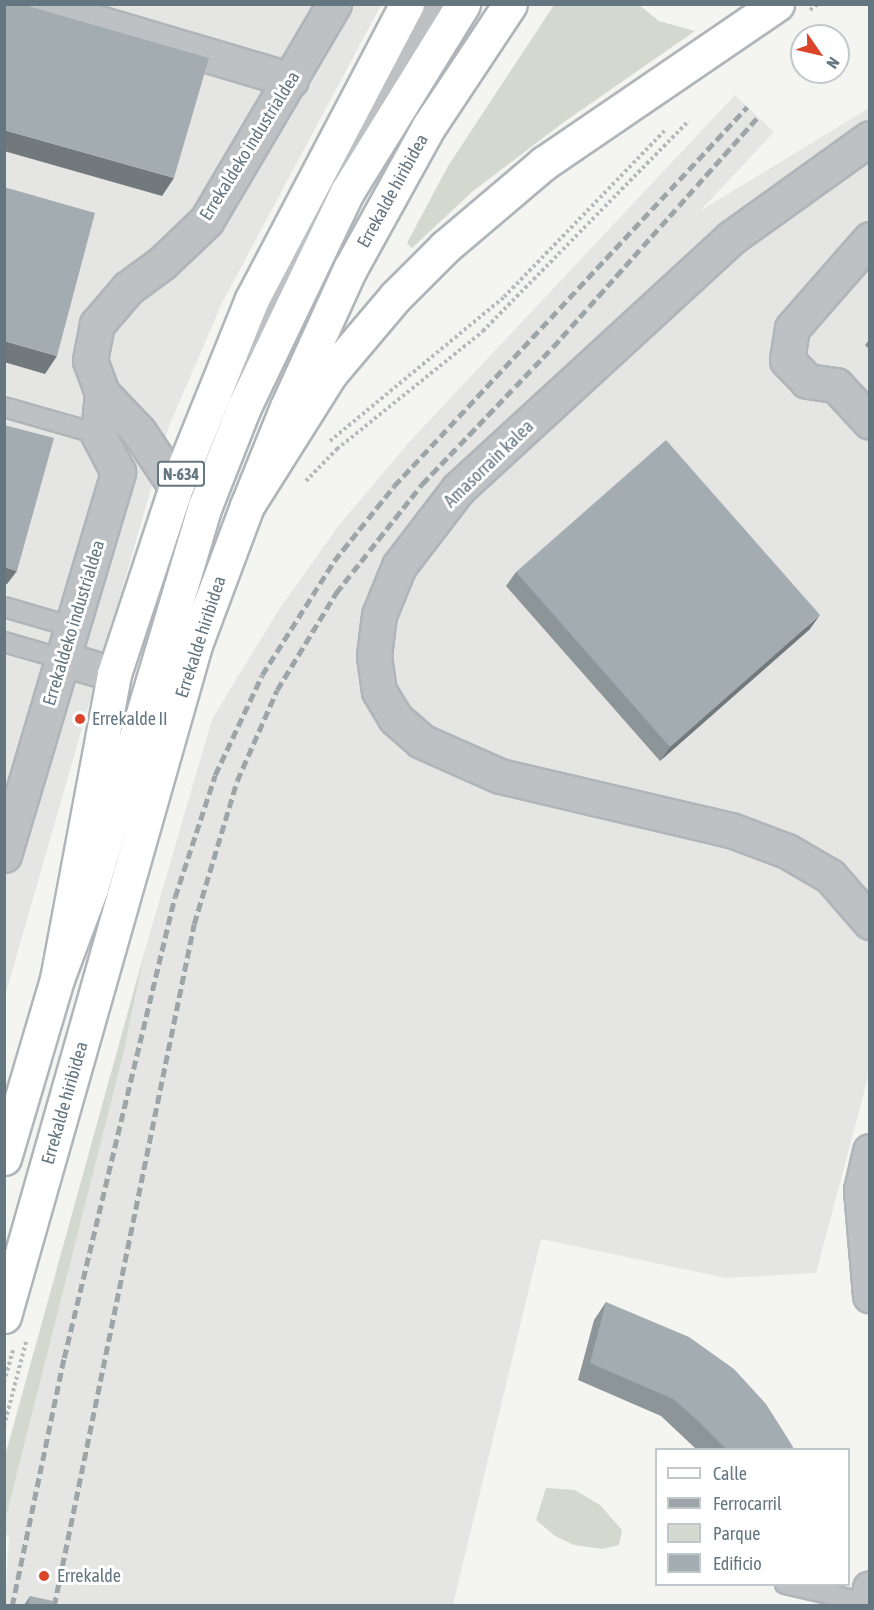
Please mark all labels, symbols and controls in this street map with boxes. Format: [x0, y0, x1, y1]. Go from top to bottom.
north arrow [790, 24, 850, 84]
text: N [823, 54, 843, 72]
street label: Errekaldeko industrialdea [195, 67, 305, 225]
street label: Errekalde hiribidea [353, 130, 433, 252]
street label: Amasorrain kalea [440, 416, 538, 512]
road number: N-634 [157, 461, 205, 487]
street label: Errekaldeko industrialdea [39, 538, 109, 708]
street label: Errekalde hiribidea [171, 573, 231, 701]
place label: Errekalde II [92, 708, 168, 730]
marker: Errekalde II [73, 712, 87, 726]
street label: Errekalde hiribidea [37, 1039, 93, 1167]
legend [655, 1448, 850, 1586]
text: Calle [713, 1463, 747, 1484]
text: Ferrocarril [713, 1493, 782, 1514]
text: Parque [713, 1523, 761, 1544]
text: Edificio [713, 1553, 762, 1574]
place label: Errekalde [57, 1565, 121, 1587]
marker: Errekalde [35, 1567, 53, 1585]

